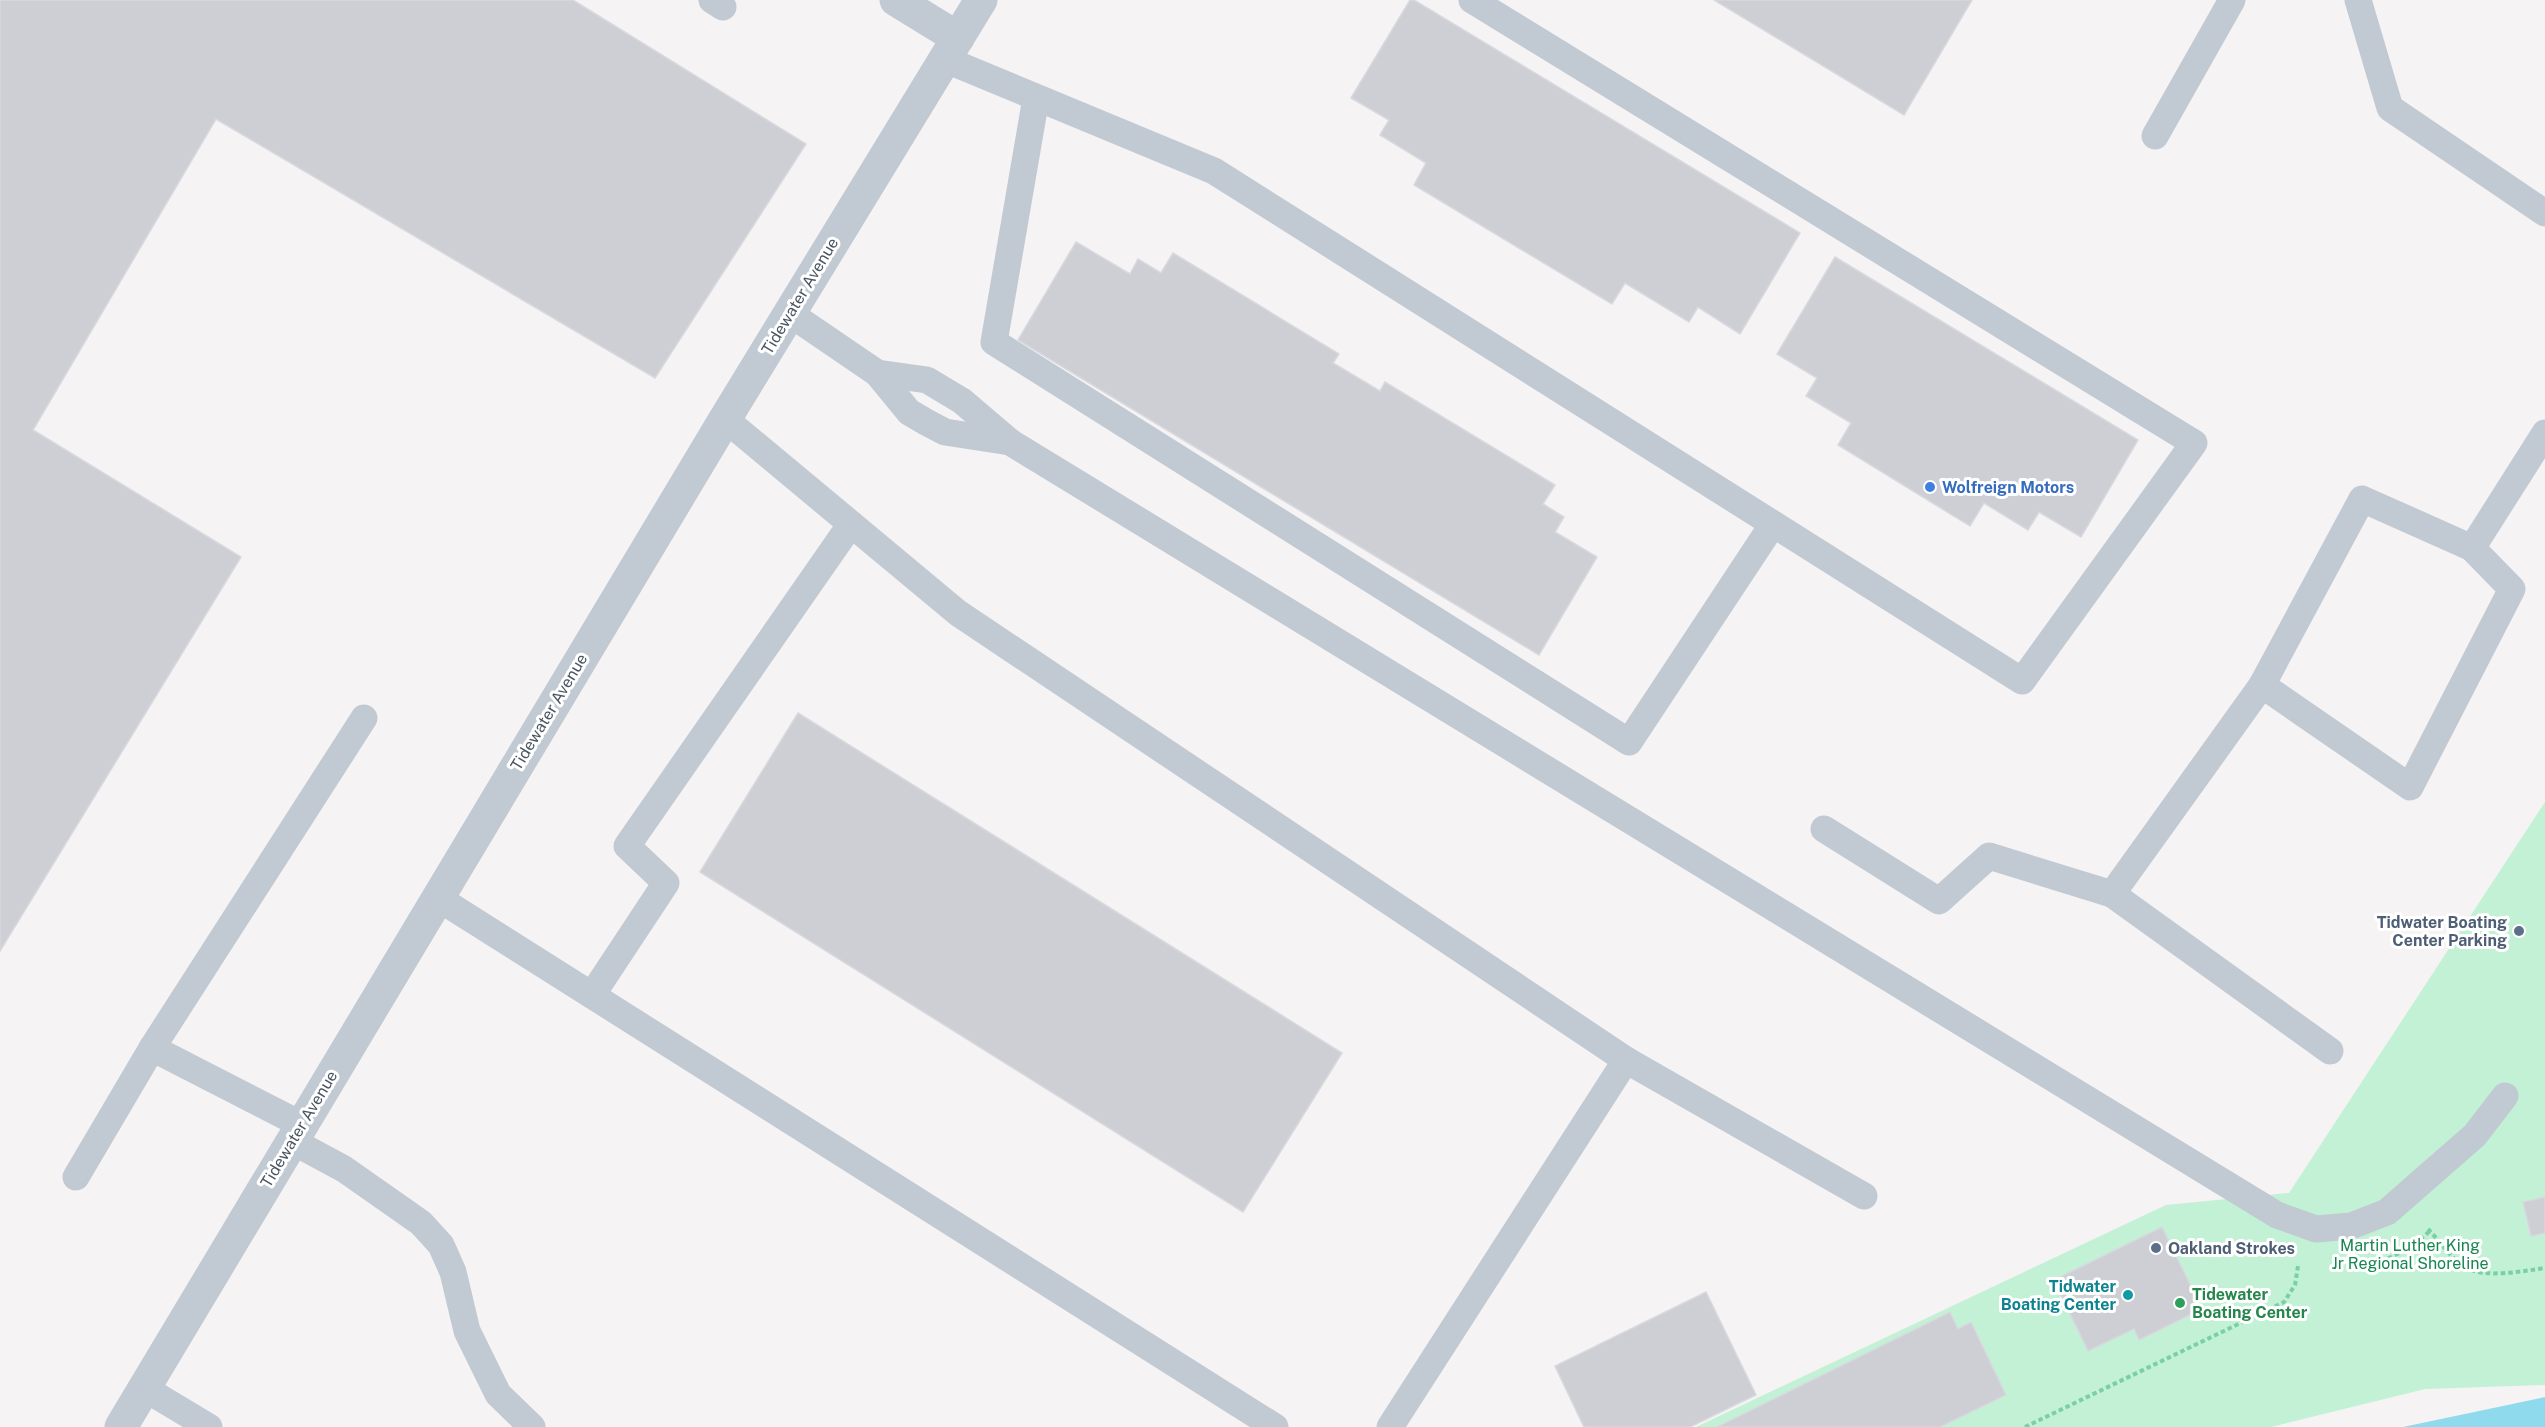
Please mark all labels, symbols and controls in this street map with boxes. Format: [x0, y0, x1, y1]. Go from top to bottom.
street label: Tidewater Avenue [758, 234, 842, 358]
place label: Wolfreign Motors [1942, 478, 2074, 497]
marker: Wolfreign Motors [1923, 480, 1937, 494]
street label: Tidewater Avenue [507, 650, 591, 774]
place label: Tidwater Boating Center Parking [2377, 913, 2507, 950]
marker: Tidwater Boating Center Parking [2512, 924, 2526, 938]
street label: Tidewater Avenue [257, 1067, 341, 1191]
park label: Martin Luther King Jr Regional Shoreline [2332, 1236, 2489, 1273]
place label: Oakland Strokes [2168, 1239, 2295, 1258]
marker: Oakland Strokes [2149, 1241, 2163, 1255]
place label: Tidwater Boating Center [2001, 1277, 2116, 1314]
place label: Tidewater Boating Center [2192, 1285, 2308, 1322]
marker: Tidwater Boating Center [2121, 1288, 2135, 1302]
marker: Tidewater Boating Center [2173, 1296, 2187, 1310]

